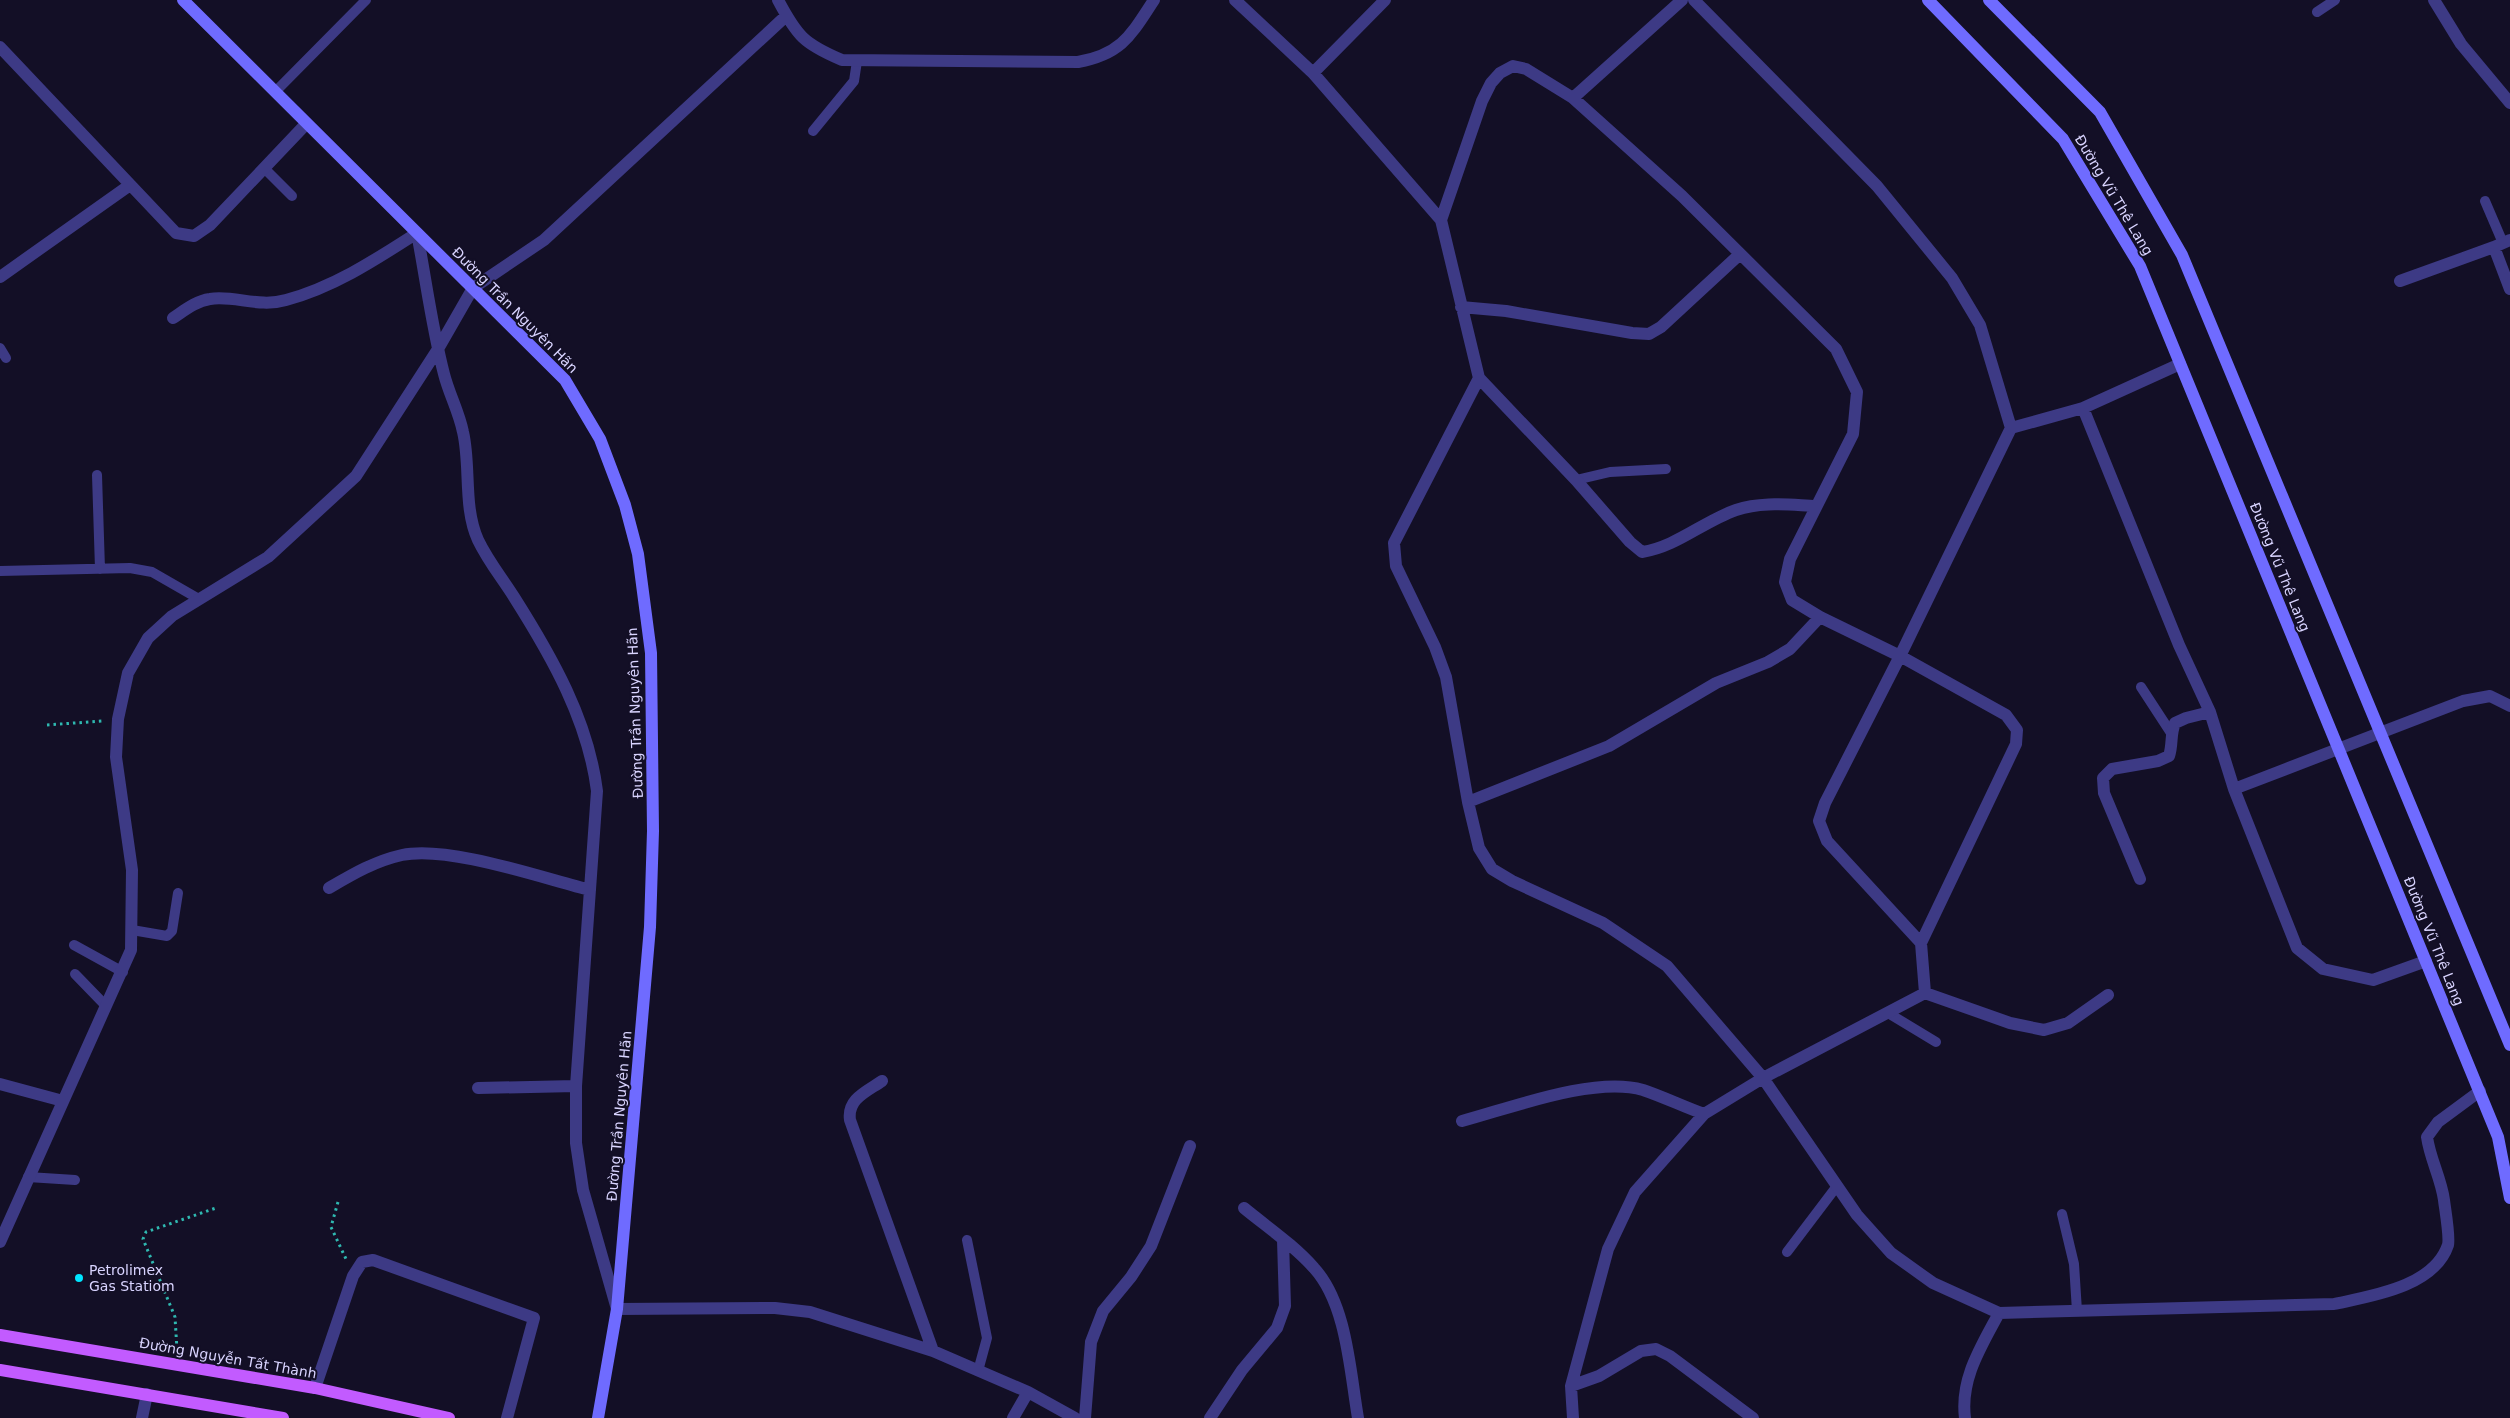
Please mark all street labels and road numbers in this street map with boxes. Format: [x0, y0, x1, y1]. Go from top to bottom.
street label: Đường Vũ Thê Lang [2072, 132, 2156, 258]
street label: Đường Trần Nguyên Hãn [449, 244, 581, 376]
street label: Đường Vũ Thê Lang [2247, 500, 2313, 634]
street label: Đường Trần Nguyên Hãn [624, 627, 646, 799]
street label: Đường Vũ Thê Lang [2401, 874, 2467, 1008]
street label: Đường Trần Nguyên Hãn [604, 1030, 634, 1202]
street label: Đường Nguyễn Tất Thành [138, 1335, 318, 1381]

